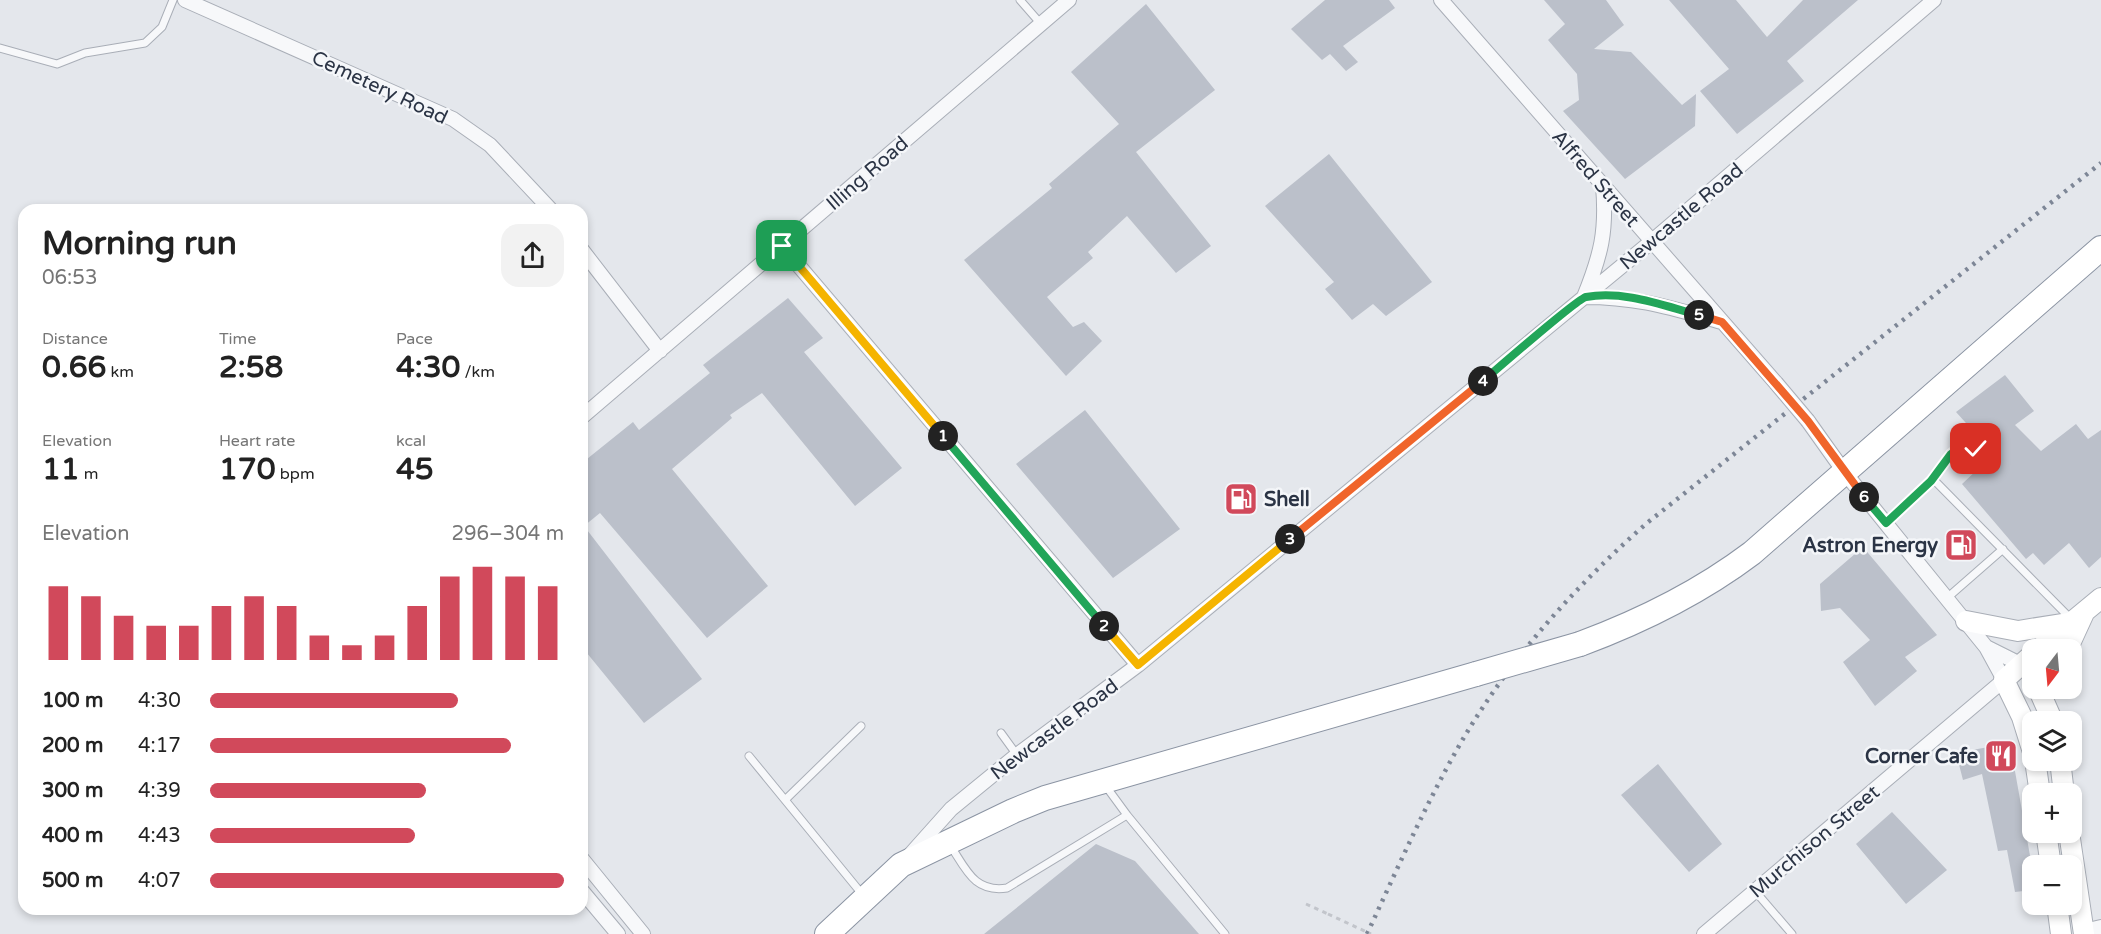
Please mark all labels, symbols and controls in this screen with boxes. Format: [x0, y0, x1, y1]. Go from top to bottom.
street label: Cemetery Road [308, 46, 451, 130]
street label: Alfred Street [1546, 125, 1644, 232]
street label: Illing Road [822, 132, 914, 216]
street label: Newcastle Road [1615, 158, 1748, 275]
pin [756, 220, 807, 271]
text: Morning run [42, 224, 237, 263]
button: share [501, 224, 564, 287]
icon: arrive [765, 229, 798, 262]
text: 06:53 [42, 266, 97, 290]
pin: 5 [1684, 300, 1714, 330]
text: 5 [1694, 305, 1704, 325]
text: Distance [42, 329, 108, 349]
text: Time [219, 329, 256, 349]
text: Pace [396, 329, 433, 349]
text: 0.66 [42, 349, 106, 386]
text: 2:58 [219, 349, 283, 386]
text: 4:30 [396, 349, 460, 386]
text: km [106, 362, 134, 382]
text: /km [460, 362, 495, 382]
pin: 4 [1468, 366, 1498, 396]
text: 4 [1478, 371, 1488, 391]
pin: 1 [928, 421, 958, 451]
pin [1950, 423, 2001, 474]
text: 1 [938, 426, 948, 446]
text: Elevation [42, 431, 112, 451]
text: Heart rate [219, 431, 295, 451]
text: kcal [396, 431, 426, 451]
icon: check [1959, 432, 1992, 465]
text: 11 [42, 451, 80, 488]
text: 170 [219, 451, 276, 488]
text: 45 [396, 451, 434, 488]
text: m [80, 464, 99, 484]
text: bpm [276, 464, 315, 484]
fuel station icon: Shell [1223, 481, 1259, 517]
pin: 6 [1849, 482, 1879, 512]
text: 6 [1859, 487, 1869, 507]
place label: Shell [1264, 488, 1310, 512]
text: Elevation [42, 522, 129, 546]
text: 296–304 m [451, 522, 564, 546]
pin: 3 [1275, 524, 1305, 554]
fuel station icon: Astron Energy [1943, 527, 1979, 563]
text: 3 [1285, 529, 1295, 549]
place label: Astron Energy [1802, 534, 1938, 558]
pin: 2 [1089, 611, 1119, 641]
text: 2 [1099, 616, 1109, 636]
north arrow [2022, 639, 2082, 699]
map controls [2022, 639, 2082, 915]
street label: Newcastle Road [986, 674, 1123, 786]
text: 100 m [42, 689, 103, 713]
text: 4:30 [138, 689, 181, 713]
button: layers [2022, 711, 2082, 771]
text: 200 m [42, 734, 103, 758]
text: 4:17 [138, 734, 181, 758]
restaurant icon: Corner Cafe [1983, 738, 2019, 774]
place label: Corner Cafe [1865, 745, 1978, 769]
text: 300 m [42, 779, 103, 803]
text: 4:39 [138, 779, 181, 803]
street label: Murchison Street [1745, 780, 1885, 903]
button: + [2022, 783, 2082, 843]
text: 400 m [42, 824, 103, 848]
text: 4:43 [138, 824, 181, 848]
button: − [2022, 855, 2082, 915]
text: 500 m [42, 869, 103, 893]
text: 4:07 [138, 869, 181, 893]

